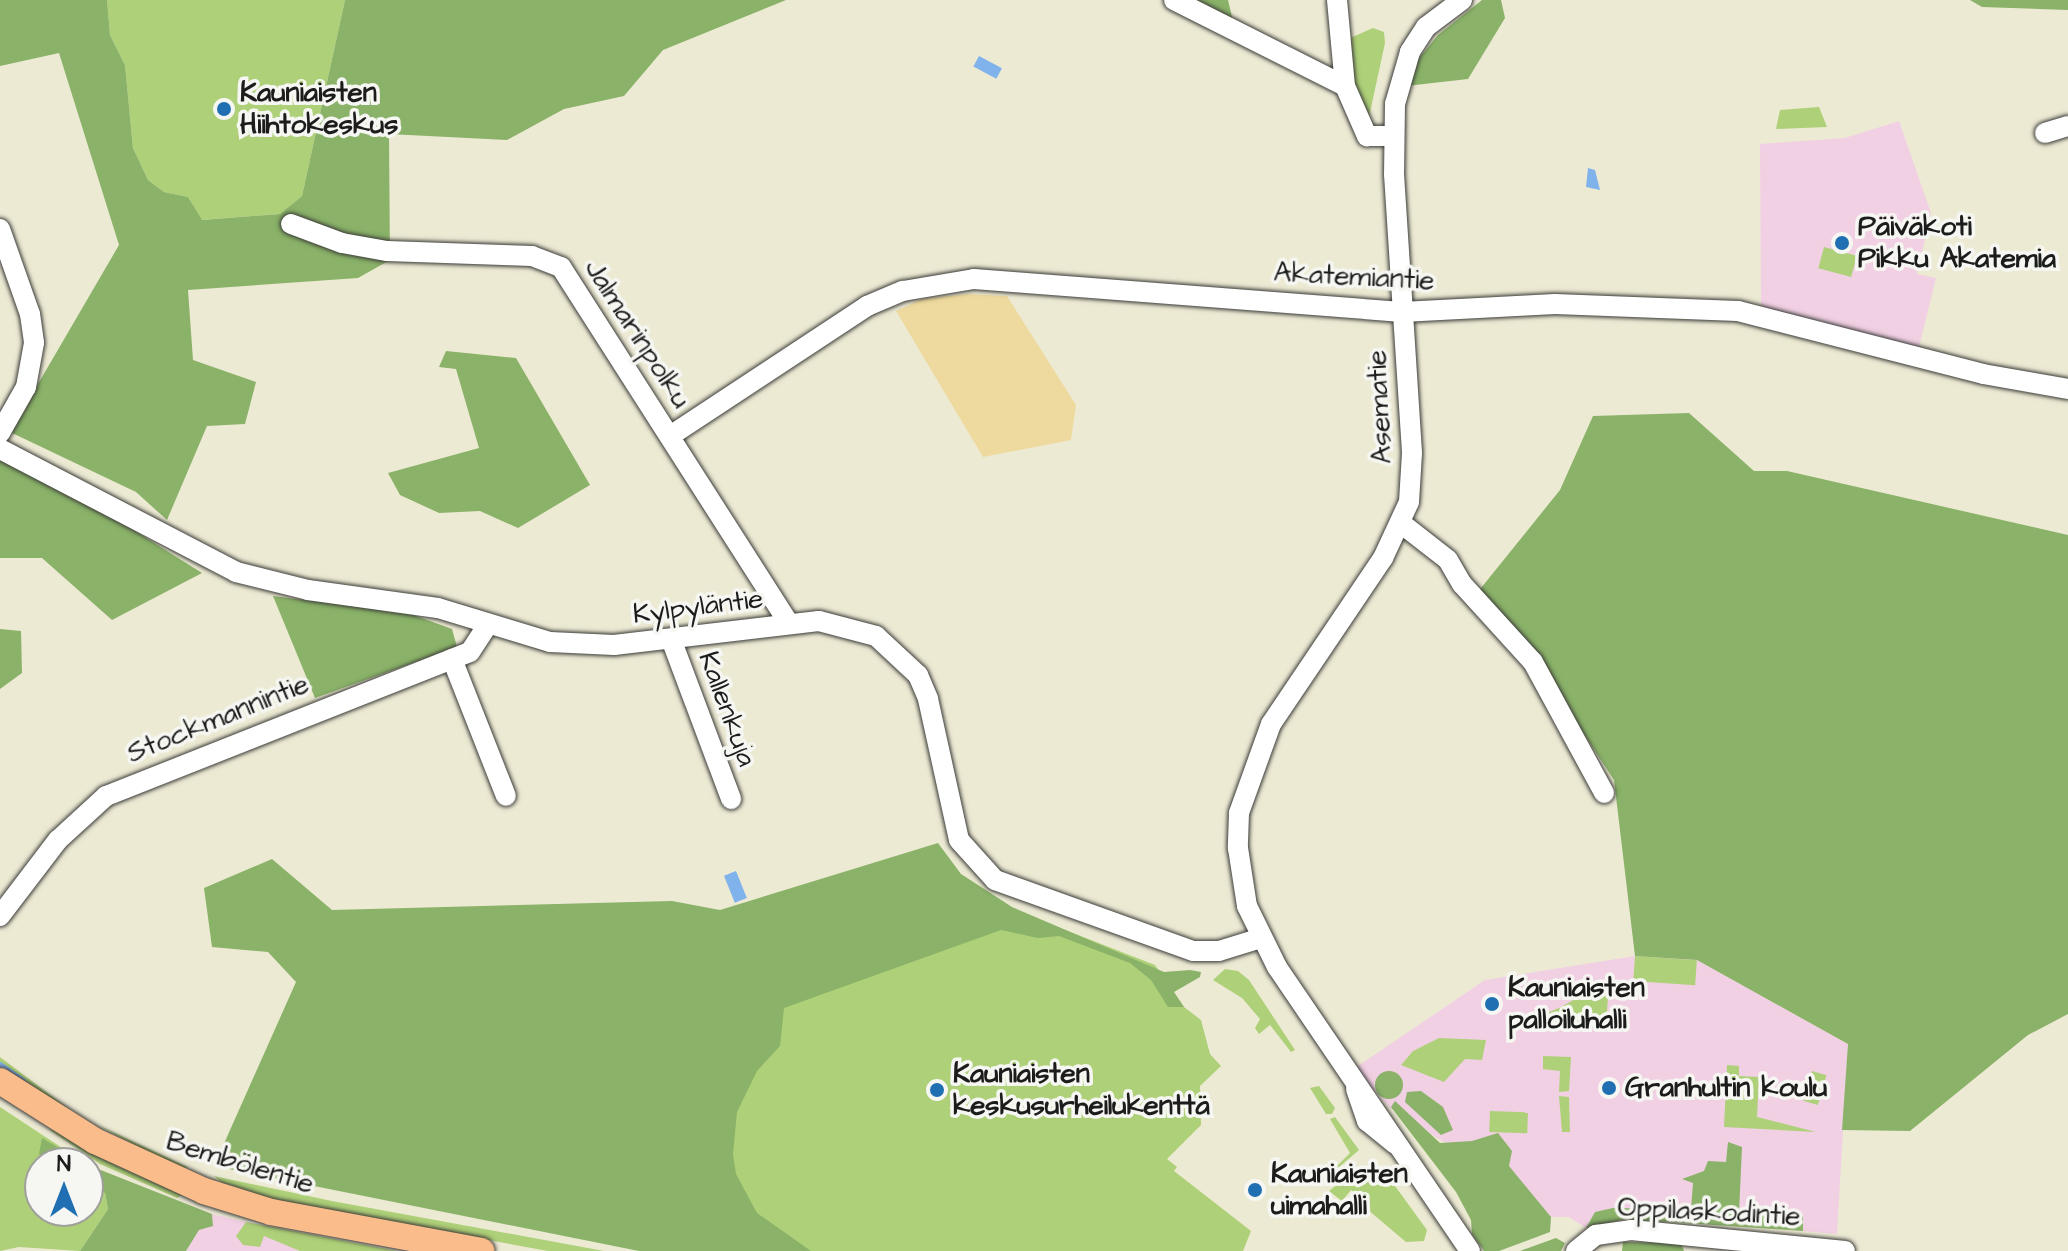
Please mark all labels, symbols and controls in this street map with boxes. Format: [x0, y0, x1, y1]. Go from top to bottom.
place label: Kauniaisten Hiihtokeskus [240, 76, 398, 142]
marker: Kauniaisten Hiihtokeskus [215, 100, 233, 118]
place label: Päiväkoti Pikku Akatemia [1858, 210, 2056, 276]
marker: Päiväkoti Pikku Akatemia [1833, 234, 1851, 252]
street label: Jalmarinpolku [577, 253, 697, 415]
street label: Akatemiantie [1273, 256, 1435, 298]
street label: Asematie [1360, 349, 1400, 465]
street label: Kylpyläntie [631, 582, 765, 632]
street label: Kallenkuja [691, 647, 763, 771]
street label: Stockmannintie [122, 667, 314, 771]
place label: Kauniaisten palloiluhalli [1508, 971, 1645, 1037]
marker: Kauniaisten palloiluhalli [1483, 995, 1501, 1013]
place label: Kauniaisten keskusurheilukenttä [953, 1057, 1210, 1123]
place label: Granhultin koulu [1625, 1071, 1827, 1105]
marker: Granhultin koulu [1600, 1079, 1618, 1097]
marker: Kauniaisten keskusurheilukenttä [928, 1081, 946, 1099]
street label: Bembölentie [162, 1125, 318, 1201]
north arrow [24, 1147, 104, 1227]
text: N [57, 1149, 71, 1180]
place label: Kauniaisten uimahalli [1271, 1157, 1408, 1223]
marker: Kauniaisten uimahalli [1246, 1181, 1264, 1199]
street label: Oppilaskodintie [1617, 1190, 1801, 1234]

